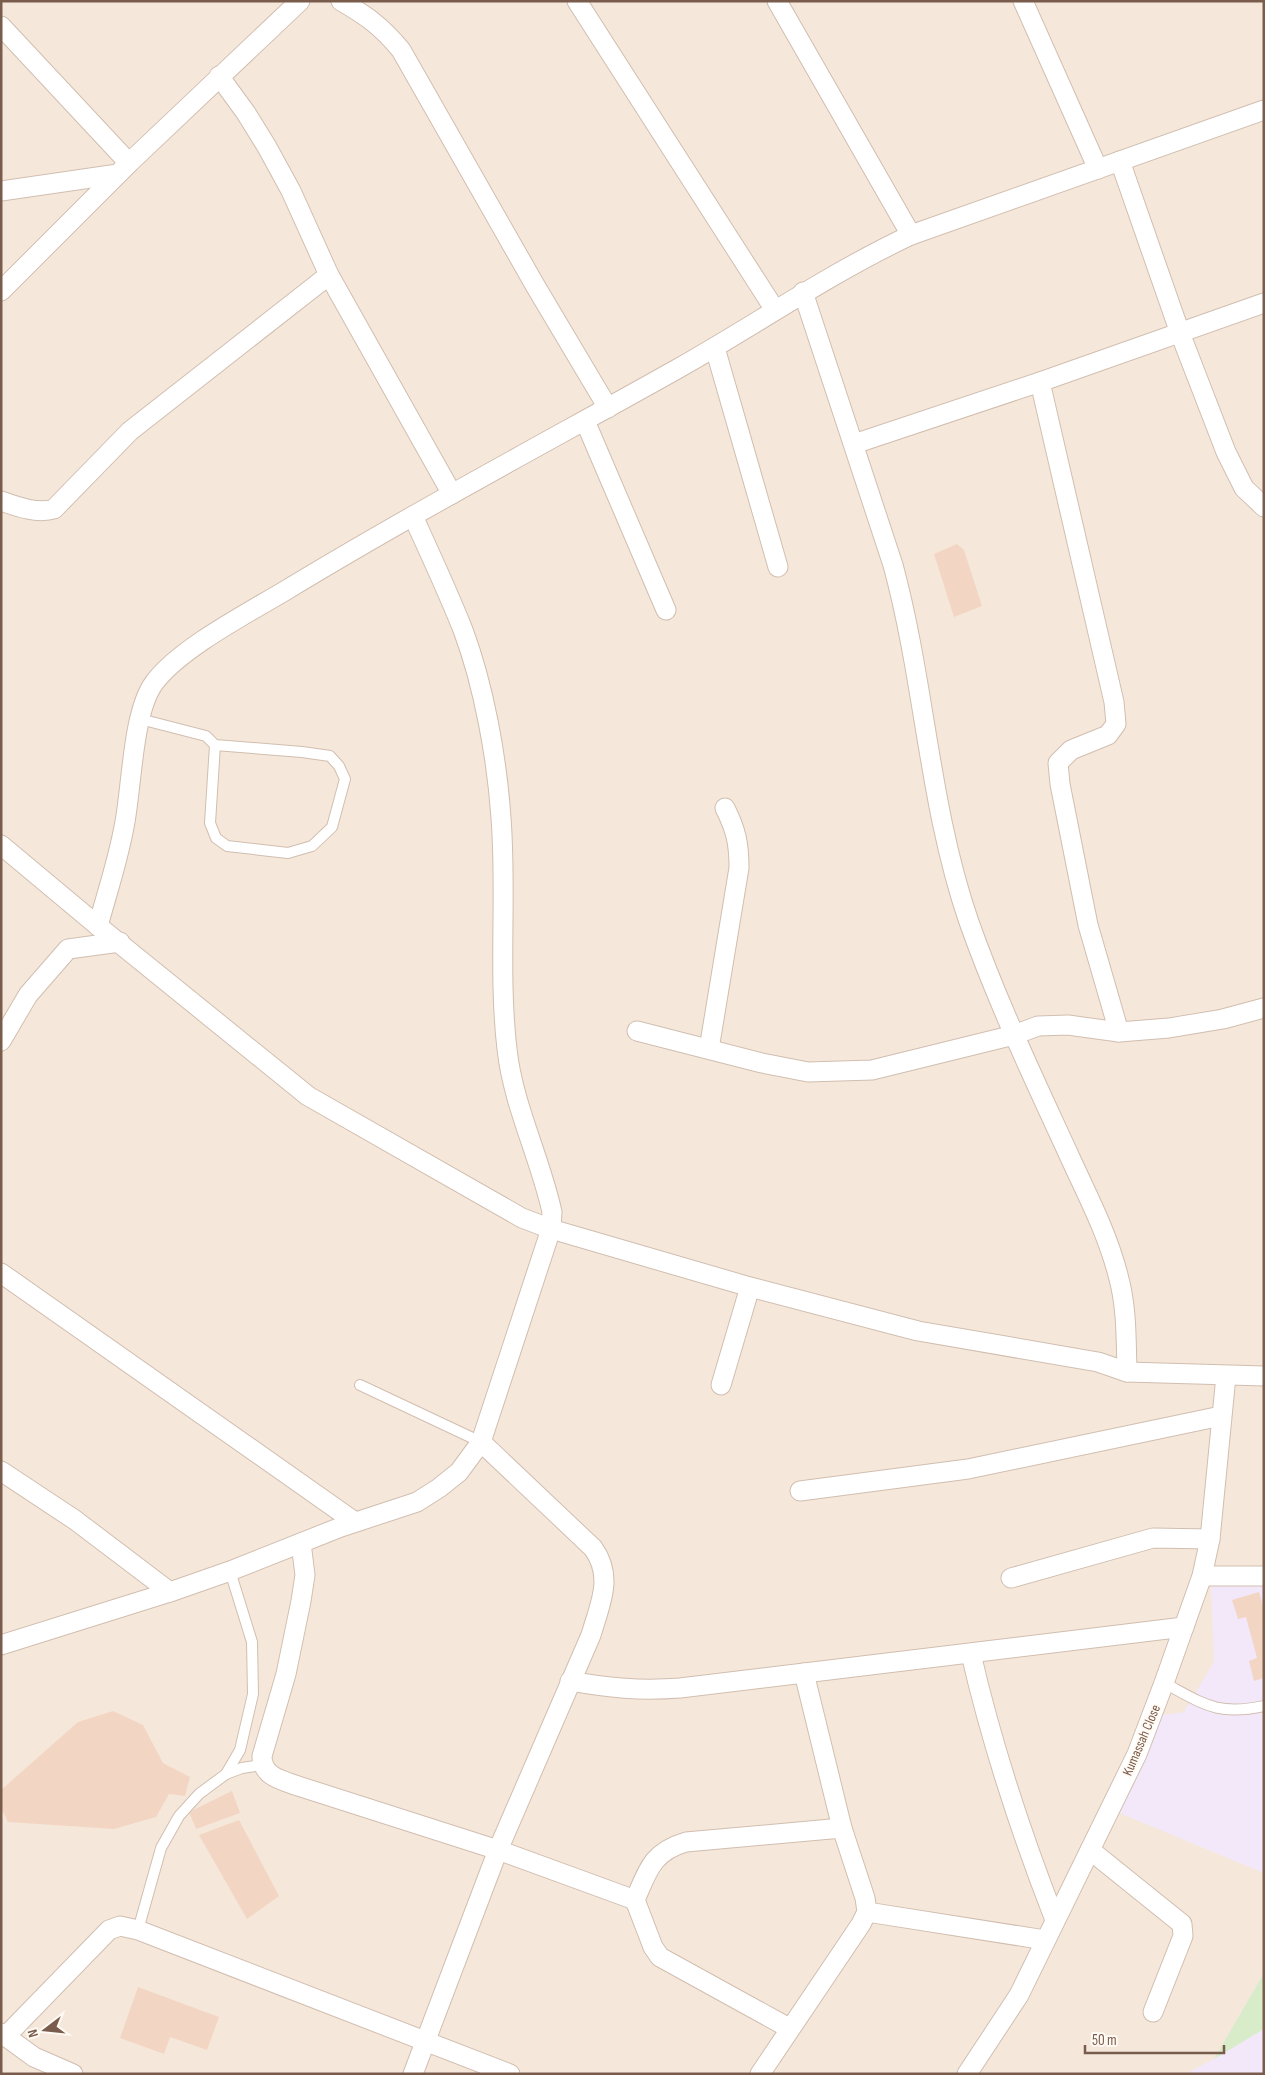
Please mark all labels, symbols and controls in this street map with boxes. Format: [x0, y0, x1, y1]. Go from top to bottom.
street label: Kumassah Close [1119, 1702, 1164, 1778]
north arrow [20, 2005, 70, 2055]
scale bar [1085, 2022, 1224, 2054]
text: N [24, 2028, 42, 2039]
text: 50 m [1092, 2031, 1117, 2050]

